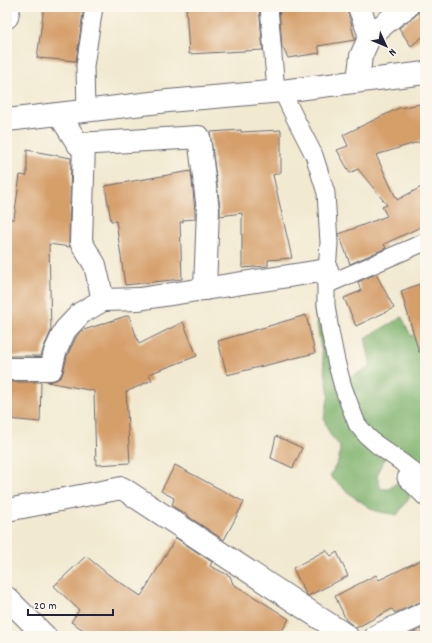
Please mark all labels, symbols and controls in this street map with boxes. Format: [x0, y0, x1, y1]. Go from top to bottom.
north arrow [366, 26, 406, 66]
text: N [384, 44, 399, 59]
scale bar [28, 591, 113, 617]
text: 20 m [34, 598, 57, 615]

